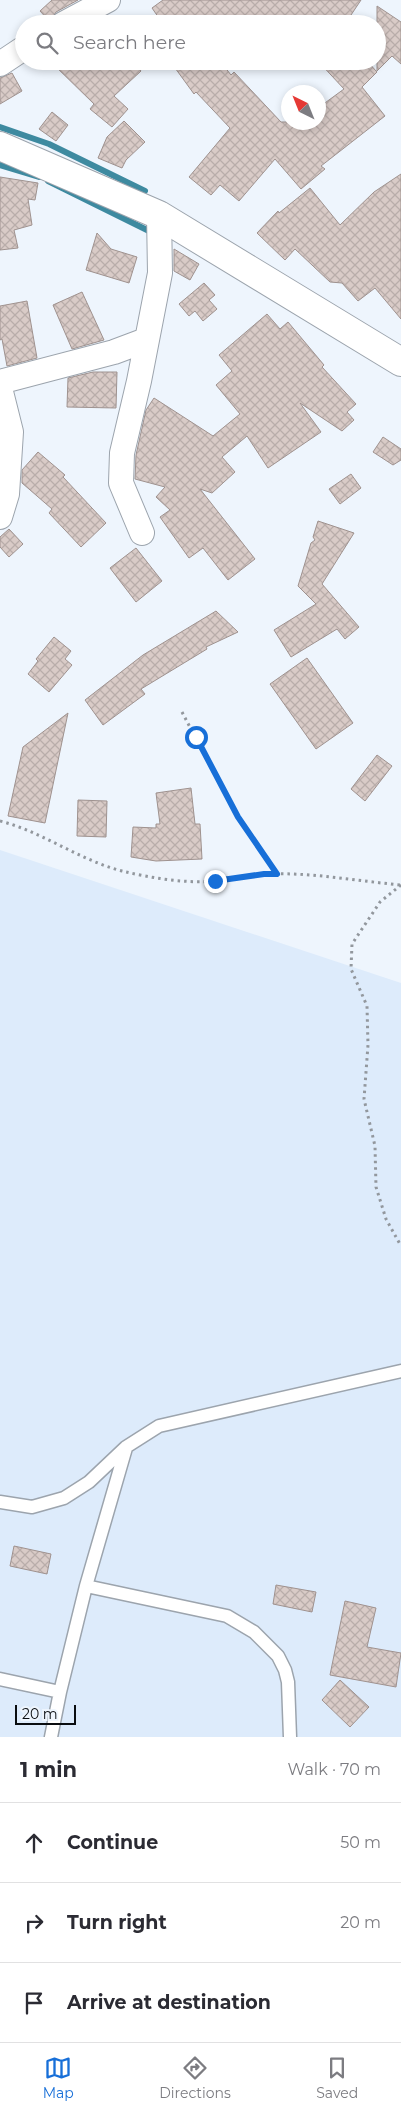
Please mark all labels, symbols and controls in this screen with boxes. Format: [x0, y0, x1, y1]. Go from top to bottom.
search box [15, 15, 386, 70]
icon: search [33, 29, 61, 57]
text: Search here [73, 31, 186, 54]
north arrow [281, 85, 326, 130]
route start [185, 726, 208, 749]
route end [204, 870, 227, 893]
scale bar [15, 1702, 76, 1725]
text: 20 m [22, 1705, 58, 1723]
text: 1 min [20, 1757, 77, 1782]
text: Walk · 70 m [288, 1760, 381, 1779]
icon: ahead [20, 1829, 48, 1857]
text: Continue [67, 1831, 158, 1854]
text: 50 m [340, 1833, 381, 1852]
icon: right [20, 1909, 48, 1937]
text: Turn right [67, 1911, 167, 1934]
text: 20 m [340, 1913, 381, 1932]
icon: arrive [20, 1989, 48, 2017]
text: Arrive at destination [67, 1991, 271, 2014]
tab: Map [43, 2054, 74, 2102]
tab: Directions [159, 2054, 231, 2102]
tab: Saved [316, 2054, 358, 2102]

